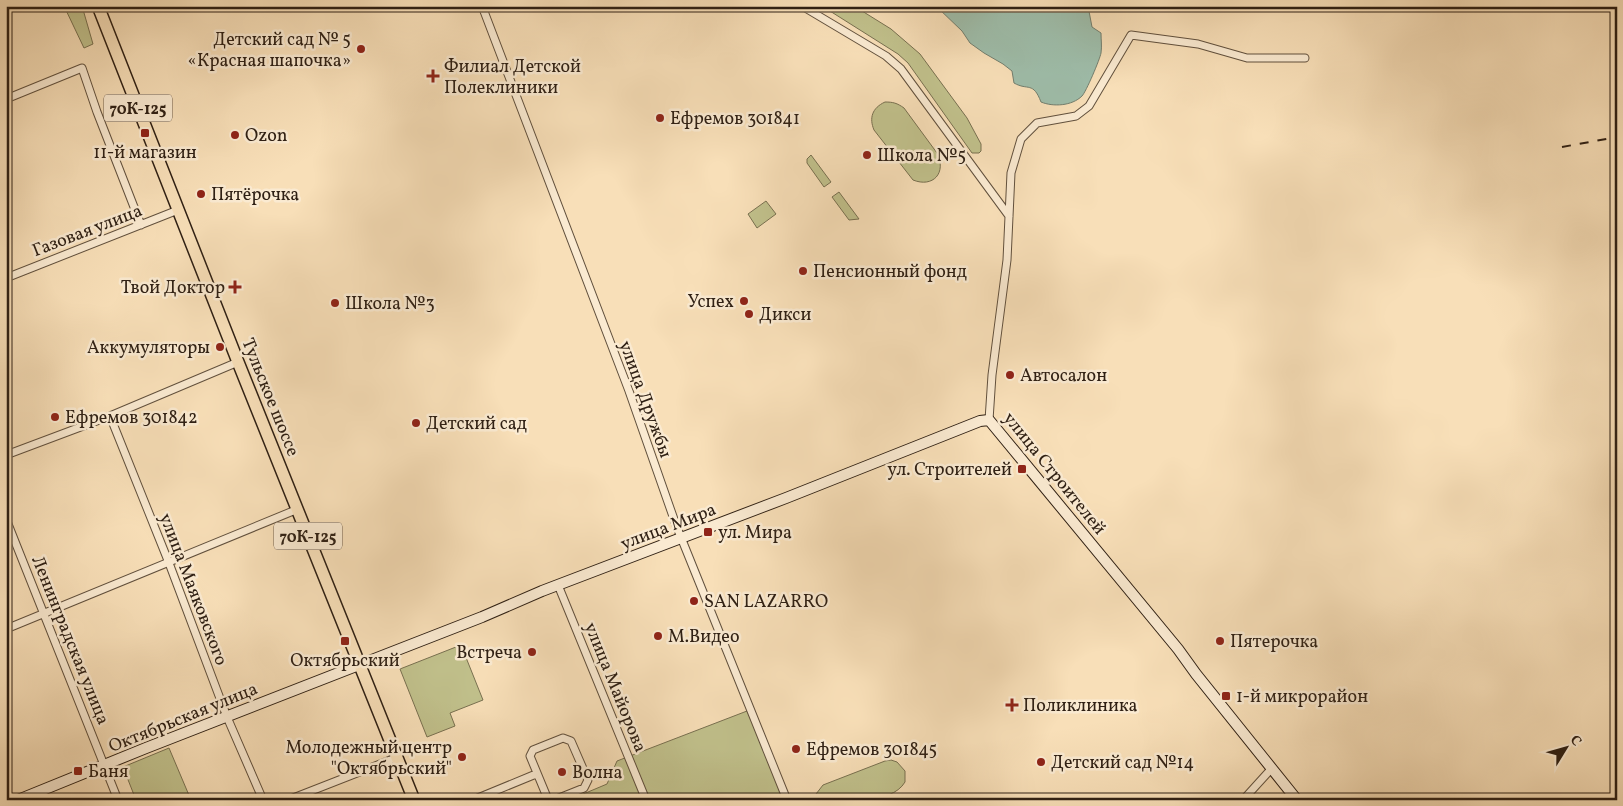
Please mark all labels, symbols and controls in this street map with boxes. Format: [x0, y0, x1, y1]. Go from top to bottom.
place label: Детский сад № 5 «Красная шапочка» [188, 28, 351, 74]
marker: Детский сад № 5 «Красная шапочка» [355, 43, 367, 55]
place label: Филиал Детской Полеклиники [444, 55, 581, 101]
marker: Филиал Детской Полеклиники [426, 69, 440, 83]
road number: 70К-125 [104, 95, 172, 122]
place label: Ефремов 301841 [670, 107, 800, 132]
marker: Ефремов 301841 [654, 112, 666, 124]
place label: Ozon [245, 124, 288, 149]
marker: 11-й магазин [139, 127, 151, 139]
marker: Ozon [229, 129, 241, 141]
place label: 11-й магазин [93, 141, 197, 166]
place label: Школа №5 [877, 144, 966, 169]
marker: Школа №5 [861, 149, 873, 161]
place label: Пятёрочка [211, 183, 299, 208]
marker: Пятёрочка [195, 188, 207, 200]
street label: Газовая улица [29, 199, 146, 264]
place label: Пенсионный фонд [813, 260, 967, 285]
marker: Пенсионный фонд [797, 265, 809, 277]
place label: Твой Доктор [121, 276, 225, 301]
marker: Твой Доктор [229, 281, 241, 293]
place label: Успех [688, 290, 734, 315]
place label: Школа №3 [345, 292, 435, 317]
marker: Успех [738, 295, 750, 307]
marker: Школа №3 [329, 297, 341, 309]
place label: Дикси [759, 303, 811, 328]
marker: Дикси [743, 308, 755, 320]
street label: Тульское шоссе [234, 335, 305, 460]
place label: Аккумуляторы [87, 336, 210, 361]
street label: улица Дружбы [612, 337, 677, 462]
marker: Аккумуляторы [214, 341, 226, 353]
place label: Автосалон [1020, 364, 1107, 389]
marker: Автосалон [1004, 369, 1016, 381]
place label: Ефремов 301842 [65, 406, 198, 431]
street label: улица Строителей [996, 407, 1111, 541]
marker: Ефремов 301842 [49, 411, 61, 423]
place label: Детский сад [426, 412, 527, 437]
marker: Детский сад [410, 417, 422, 429]
place label: ул. Строителей [887, 458, 1012, 483]
marker: ул. Строителей [1016, 463, 1028, 475]
street label: улица Мира [617, 498, 720, 557]
street label: улица Маяковского [152, 510, 233, 669]
place label: ул. Мира [718, 521, 792, 546]
road number: 70К-125 [274, 522, 342, 550]
marker: ул. Мира [702, 526, 714, 538]
street label: Ленинградская улица [24, 552, 115, 729]
place label: SAN LAZARRO [704, 590, 828, 615]
marker: SAN LAZARRO [688, 595, 700, 607]
street label: улица Майорова [577, 619, 652, 756]
place label: М.Видео [668, 625, 739, 650]
marker: М.Видео [652, 630, 664, 642]
place label: Пятерочка [1230, 630, 1318, 655]
marker: Октябрьский [339, 635, 351, 647]
marker: Пятерочка [1214, 635, 1226, 647]
place label: Встреча [456, 641, 522, 666]
marker: Встреча [526, 646, 538, 658]
place label: Октябрьский [290, 649, 400, 674]
street label: Октябрьская улица [105, 677, 262, 760]
place label: 1-й микрорайон [1236, 685, 1368, 710]
marker: 1-й микрорайон [1220, 690, 1232, 702]
place label: Поликлиника [1023, 694, 1138, 719]
marker: Поликлиника [1005, 698, 1019, 712]
north arrow [1540, 724, 1590, 774]
text: С [1565, 732, 1585, 750]
place label: Молодежный центр "Октябрьский" [285, 736, 452, 782]
place label: Ефремов 301845 [806, 738, 937, 763]
marker: Ефремов 301845 [790, 743, 802, 755]
marker: Молодежный центр "Октябрьский" [456, 751, 468, 763]
place label: Детский сад №14 [1051, 751, 1194, 776]
marker: Детский сад №14 [1035, 756, 1047, 768]
place label: Баня [88, 760, 128, 785]
place label: Волна [572, 761, 623, 786]
marker: Баня [72, 765, 84, 777]
marker: Волна [556, 766, 568, 778]

